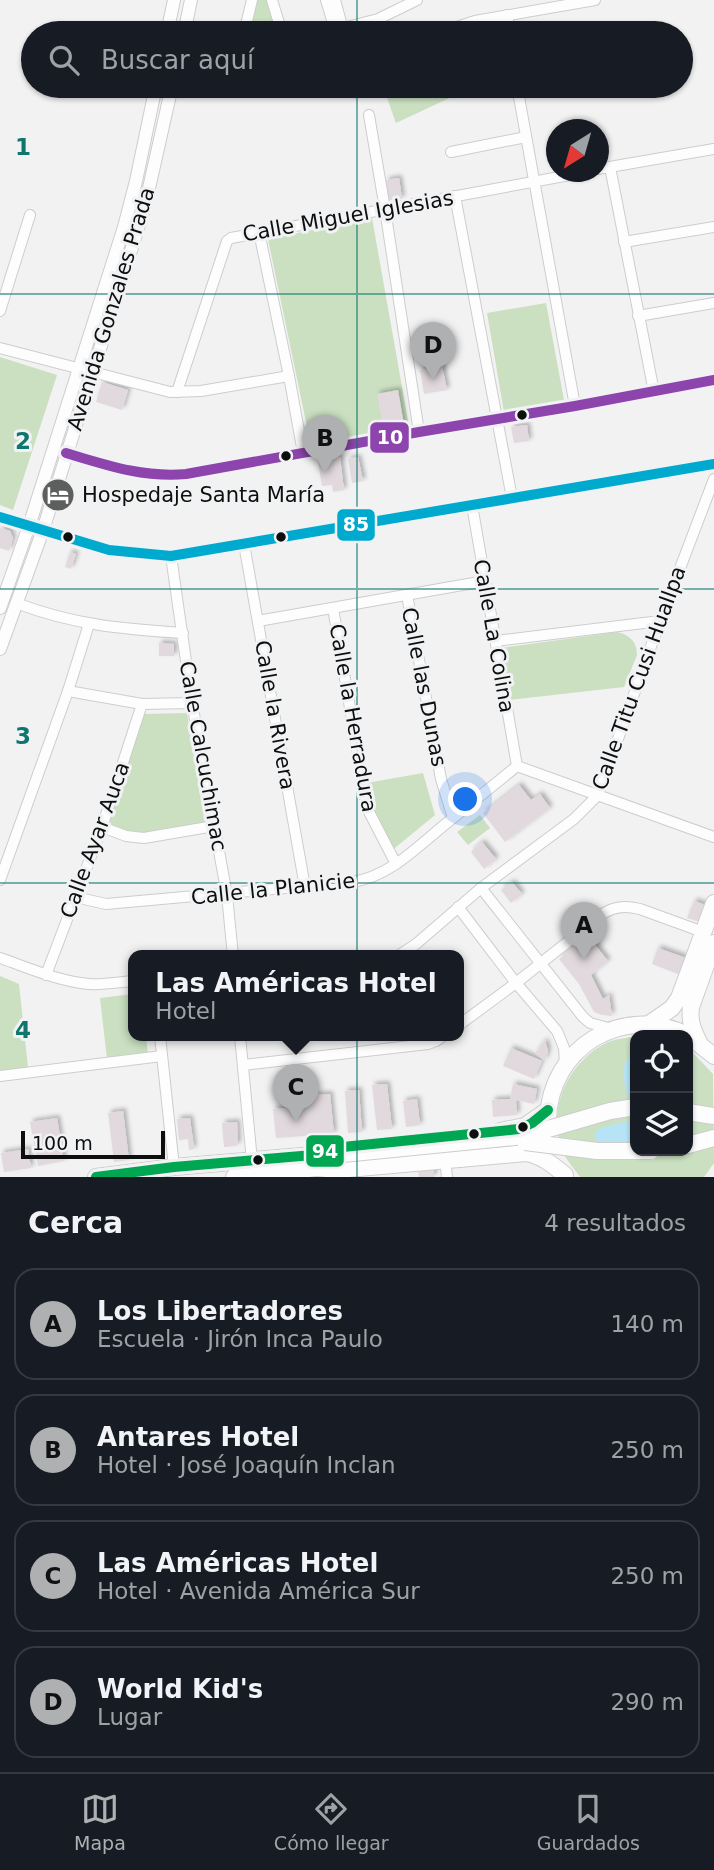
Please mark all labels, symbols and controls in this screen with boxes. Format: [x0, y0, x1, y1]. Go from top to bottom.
search box [21, 21, 693, 98]
icon: search [45, 41, 83, 79]
text: Buscar aquí [101, 45, 254, 75]
north arrow [546, 119, 609, 182]
text: 1 [15, 134, 31, 160]
street label: Avenida Gonzales Prada [63, 184, 159, 434]
street label: Calle Miguel Iglesias [241, 186, 455, 246]
pin: D [410, 322, 456, 380]
unlabelled marker [515, 408, 529, 422]
pin: B [302, 415, 348, 473]
line badge: 10 [369, 421, 410, 454]
text: 10 [377, 426, 403, 448]
text: 2 [15, 428, 31, 454]
unlabelled marker [279, 449, 293, 463]
hotel icon: Hospedaje Santa María [39, 476, 77, 514]
place label: Hospedaje Santa María [82, 483, 325, 507]
line badge: 85 [336, 508, 376, 542]
text: 85 [343, 513, 369, 535]
unlabelled marker [61, 530, 75, 544]
unlabelled marker [274, 530, 288, 544]
street label: Calle La Colina [469, 557, 519, 715]
street label: Calle Titu Cusi Huallpa [587, 563, 691, 793]
street label: Calle las Dunas [397, 605, 451, 769]
street label: Calle la Herradura [325, 622, 381, 814]
street label: Calle la Rivera [250, 638, 300, 792]
street label: Calle Calcuchimac [174, 659, 232, 853]
text: 3 [15, 723, 31, 749]
street label: Calle Ayar Auca [56, 759, 134, 921]
your location [448, 782, 482, 816]
street label: Calle la Planicie [190, 868, 356, 910]
pin: A [561, 902, 607, 960]
popup [128, 950, 464, 1041]
text: Las Américas Hotel [155, 968, 437, 998]
text: Hotel [155, 998, 216, 1024]
text: 4 [15, 1017, 31, 1043]
map controls [630, 1030, 693, 1156]
button: locate [630, 1030, 693, 1093]
pin: C [273, 1064, 319, 1122]
button: layers [630, 1093, 693, 1156]
unlabelled marker [516, 1120, 530, 1134]
unlabelled marker [467, 1127, 481, 1141]
scale bar [21, 1128, 164, 1160]
text: 100 m [32, 1132, 93, 1154]
line badge: 94 [305, 1134, 345, 1168]
text: 94 [312, 1140, 338, 1162]
unlabelled marker [251, 1153, 265, 1167]
text: Cerca [28, 1205, 123, 1240]
text: 4 resultados [544, 1210, 686, 1236]
text: Los Libertadores [97, 1296, 343, 1326]
text: A [44, 1311, 62, 1337]
text: 140 m [610, 1311, 684, 1337]
text: Escuela · Jirón Inca Paulo [97, 1326, 383, 1352]
text: Antares Hotel [97, 1422, 299, 1452]
text: B [44, 1437, 62, 1463]
text: 250 m [610, 1437, 684, 1463]
text: Hotel · José Joaquín Inclan [97, 1452, 396, 1478]
text: Las Américas Hotel [97, 1548, 378, 1578]
text: C [45, 1563, 61, 1589]
text: 250 m [610, 1563, 684, 1589]
text: Hotel · Avenida América Sur [97, 1578, 420, 1604]
text: World Kid's [97, 1674, 263, 1704]
text: D [43, 1689, 63, 1715]
text: 290 m [610, 1689, 684, 1715]
text: Lugar [97, 1704, 162, 1730]
tab: Mapa [74, 1790, 126, 1854]
tab: Cómo llegar [274, 1790, 389, 1854]
tab: Guardados [537, 1790, 640, 1854]

